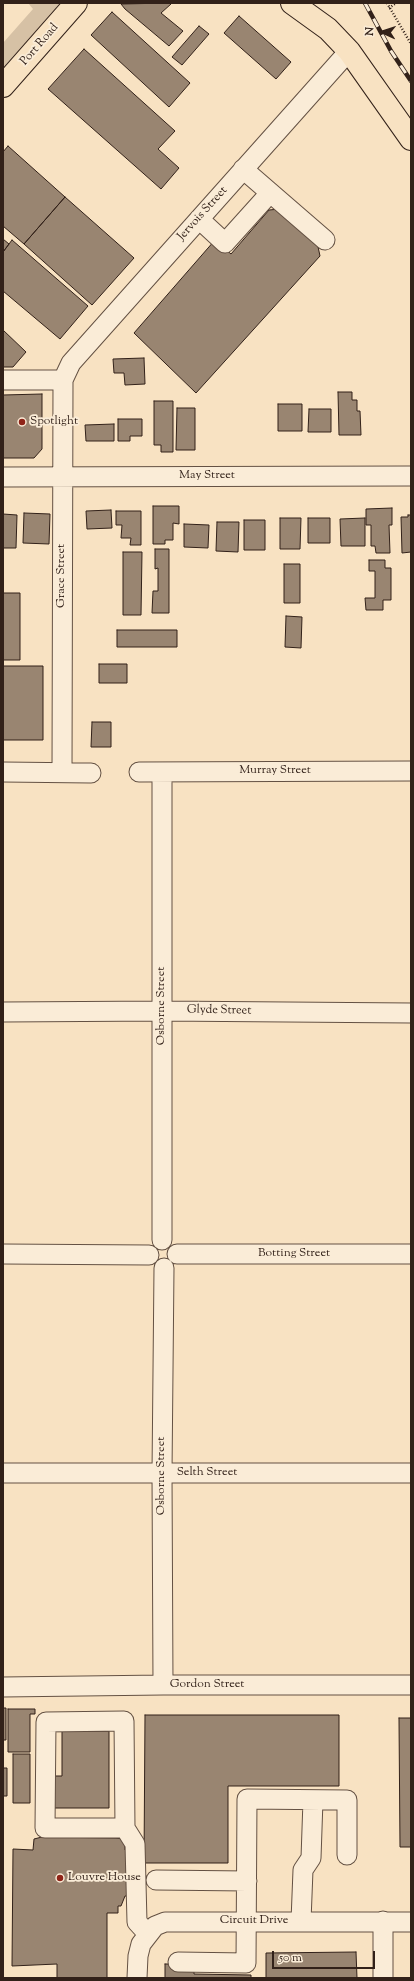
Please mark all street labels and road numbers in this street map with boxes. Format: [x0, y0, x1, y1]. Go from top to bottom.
street label: Port Road [18, 21, 62, 69]
street label: Jervois Street [175, 184, 231, 244]
street label: May Street [179, 469, 235, 483]
street label: Grace Street [55, 544, 69, 608]
street label: Murray Street [239, 764, 311, 778]
street label: Osborne Street [155, 967, 169, 1045]
street label: Glyde Street [187, 1003, 251, 1019]
street label: Botting Street [258, 1247, 330, 1261]
street label: Osborne Street [155, 1437, 169, 1515]
street label: Selth Street [177, 1466, 237, 1480]
street label: Gordon Street [170, 1678, 244, 1692]
street label: Circuit Drive [220, 1914, 288, 1928]

